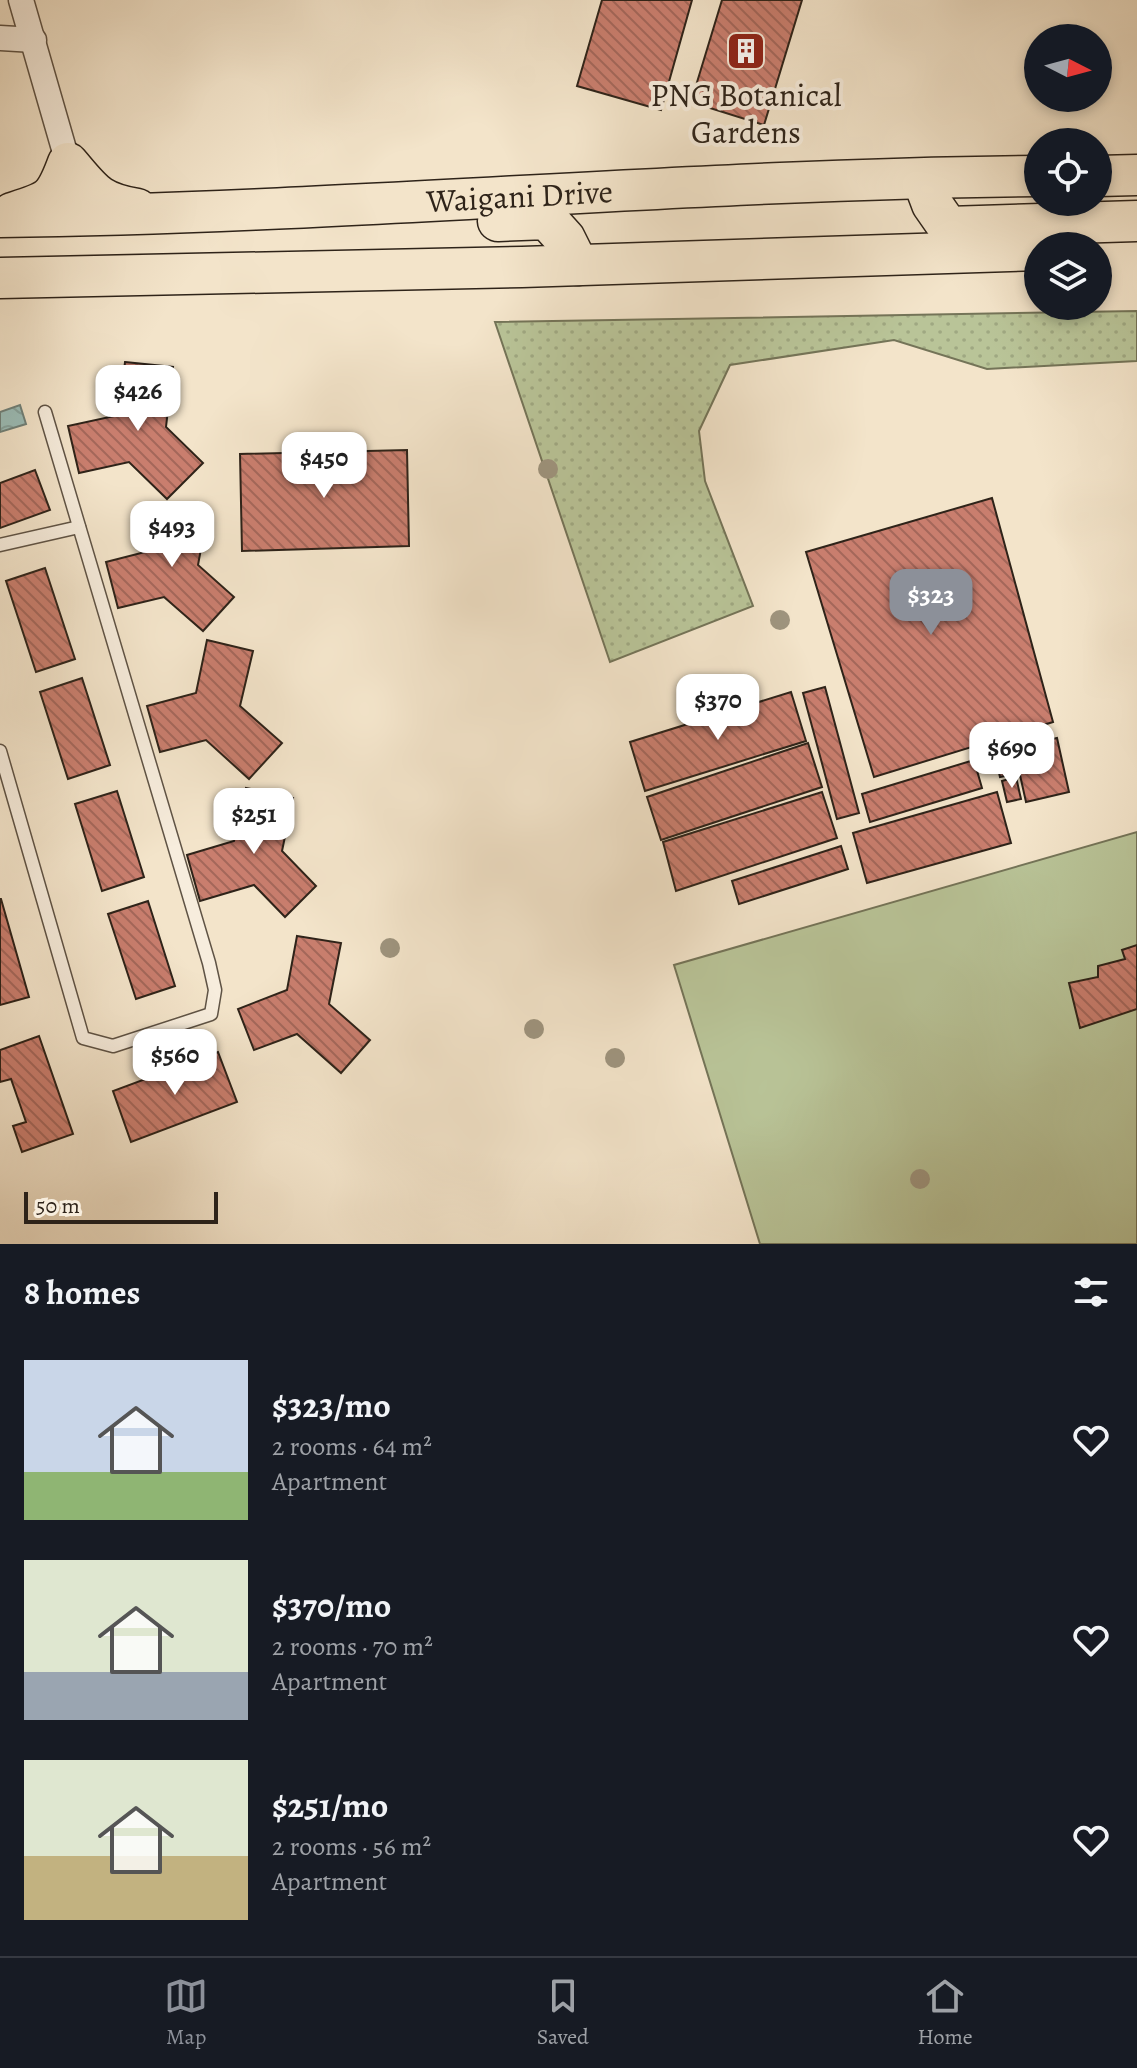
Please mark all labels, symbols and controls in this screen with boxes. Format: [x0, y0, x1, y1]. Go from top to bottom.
north arrow [1024, 24, 1112, 112]
map controls [1024, 24, 1112, 320]
building icon: PNG Botanical Gardens [725, 30, 767, 72]
place label: PNG Botanical Gardens [650, 73, 842, 154]
button: locate [1024, 128, 1112, 216]
street label: Waigani Drive [424, 169, 614, 223]
button: layers [1024, 232, 1112, 320]
pin: $426 [91, 365, 185, 433]
text: $426 [113, 373, 163, 408]
pin: $450 [277, 432, 371, 500]
text: $450 [300, 440, 348, 475]
pin: $493 [125, 501, 219, 569]
text: $493 [148, 509, 196, 544]
pin: $323 [884, 569, 978, 637]
text: $323 [907, 577, 955, 612]
pin: $370 [671, 674, 765, 742]
text: $370 [694, 682, 742, 717]
pin: $690 [965, 722, 1059, 790]
text: $690 [987, 730, 1037, 765]
pin: $251 [207, 788, 301, 856]
text: $251 [231, 796, 277, 831]
pin: $560 [128, 1029, 222, 1097]
text: $560 [151, 1037, 199, 1072]
scale bar [24, 1188, 218, 1224]
text: 50 m [36, 1191, 80, 1221]
text: 8 homes [24, 1269, 140, 1316]
icon: filters [1069, 1270, 1113, 1314]
text: $323/mo [272, 1382, 391, 1429]
icon: home [88, 1392, 184, 1488]
icon: heart [1069, 1418, 1113, 1462]
text: 2 rooms · 64 m² [272, 1429, 432, 1464]
text: Apartment [272, 1464, 387, 1499]
text: $370/mo [272, 1582, 391, 1629]
icon: home [88, 1592, 184, 1688]
icon: heart [1069, 1618, 1113, 1662]
text: 2 rooms · 70 m² [272, 1629, 433, 1664]
text: Apartment [272, 1664, 387, 1699]
text: $251/mo [272, 1782, 388, 1829]
icon: home [88, 1792, 184, 1888]
icon: heart [1069, 1818, 1113, 1862]
text: 2 rooms · 56 m² [272, 1829, 431, 1864]
text: Apartment [272, 1864, 387, 1899]
tab: Map [164, 1974, 208, 2052]
tab: Saved [537, 1974, 589, 2052]
tab: Home [917, 1974, 973, 2052]

